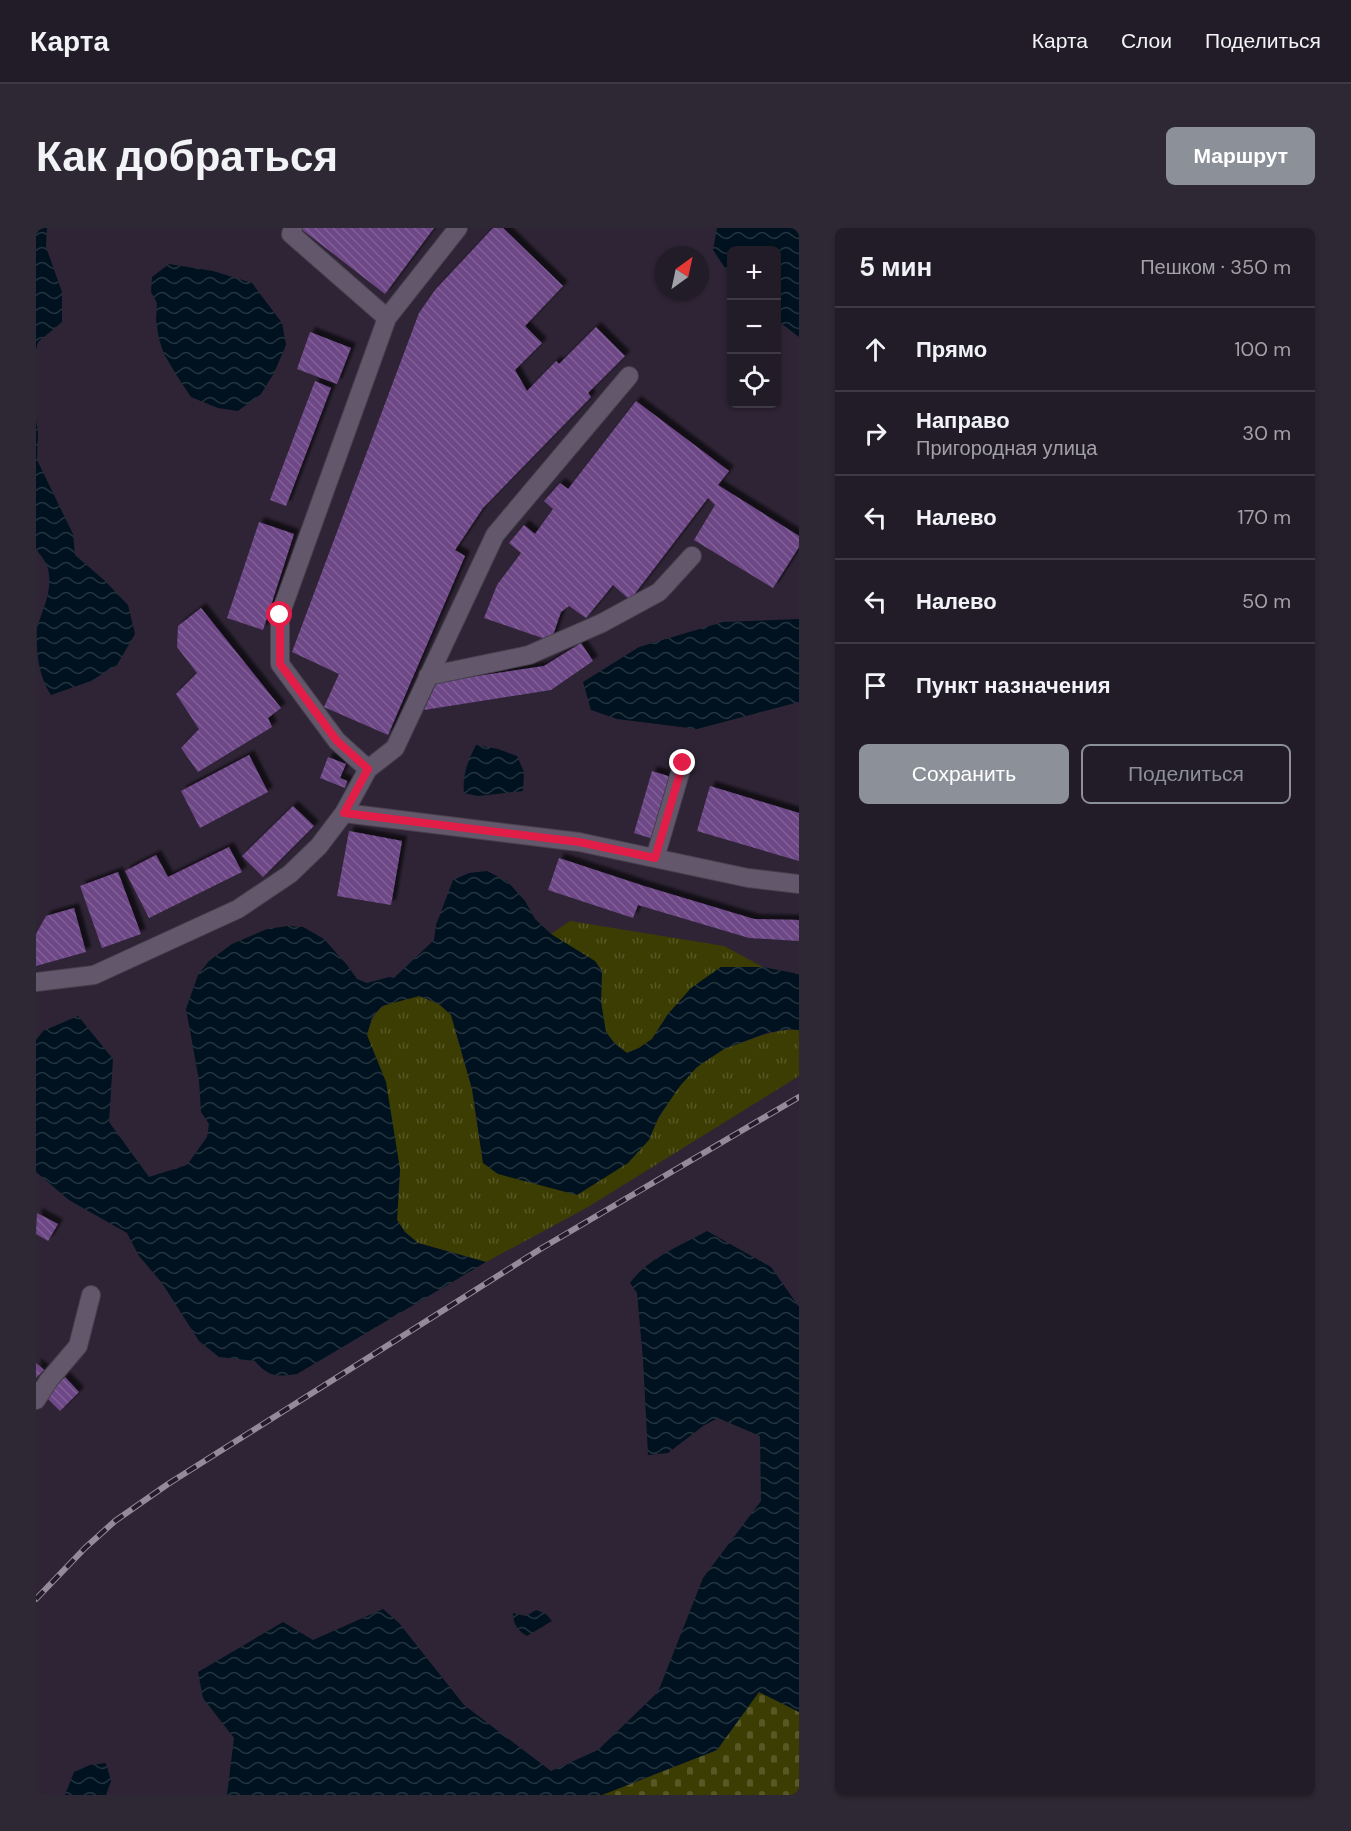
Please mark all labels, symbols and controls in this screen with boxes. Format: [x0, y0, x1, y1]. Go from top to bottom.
text: Карта [30, 23, 109, 60]
text: Карта [1032, 27, 1088, 55]
text: Слои [1121, 27, 1172, 55]
text: Поделиться [1205, 27, 1321, 55]
button: Маршрут [1166, 127, 1315, 185]
text: Как добраться [36, 129, 338, 184]
north arrow [655, 246, 709, 300]
map controls [727, 246, 781, 408]
button: + [727, 246, 781, 300]
text: 5 мин [859, 250, 932, 284]
text: Пешком · 350 m [1140, 254, 1291, 280]
button: − [727, 300, 781, 354]
icon: ahead [859, 333, 892, 366]
text: Прямо [916, 335, 987, 364]
text: 100 m [1234, 336, 1291, 362]
button: locate [727, 354, 781, 408]
text: Направо [916, 406, 1010, 435]
icon: right [859, 417, 892, 450]
text: 30 m [1242, 420, 1291, 446]
text: Пригородная улица [916, 435, 1097, 461]
icon: left [859, 501, 892, 534]
text: Налево [916, 503, 997, 532]
text: 170 m [1238, 504, 1291, 530]
icon: left [859, 585, 892, 618]
text: Налево [916, 587, 997, 616]
text: 50 m [1242, 588, 1291, 614]
route start [266, 601, 292, 627]
icon: arrive [859, 669, 892, 702]
text: Пункт назначения [916, 671, 1111, 700]
button: Сохранить [859, 744, 1069, 804]
button: Поделиться [1081, 744, 1291, 804]
route end [669, 749, 695, 775]

